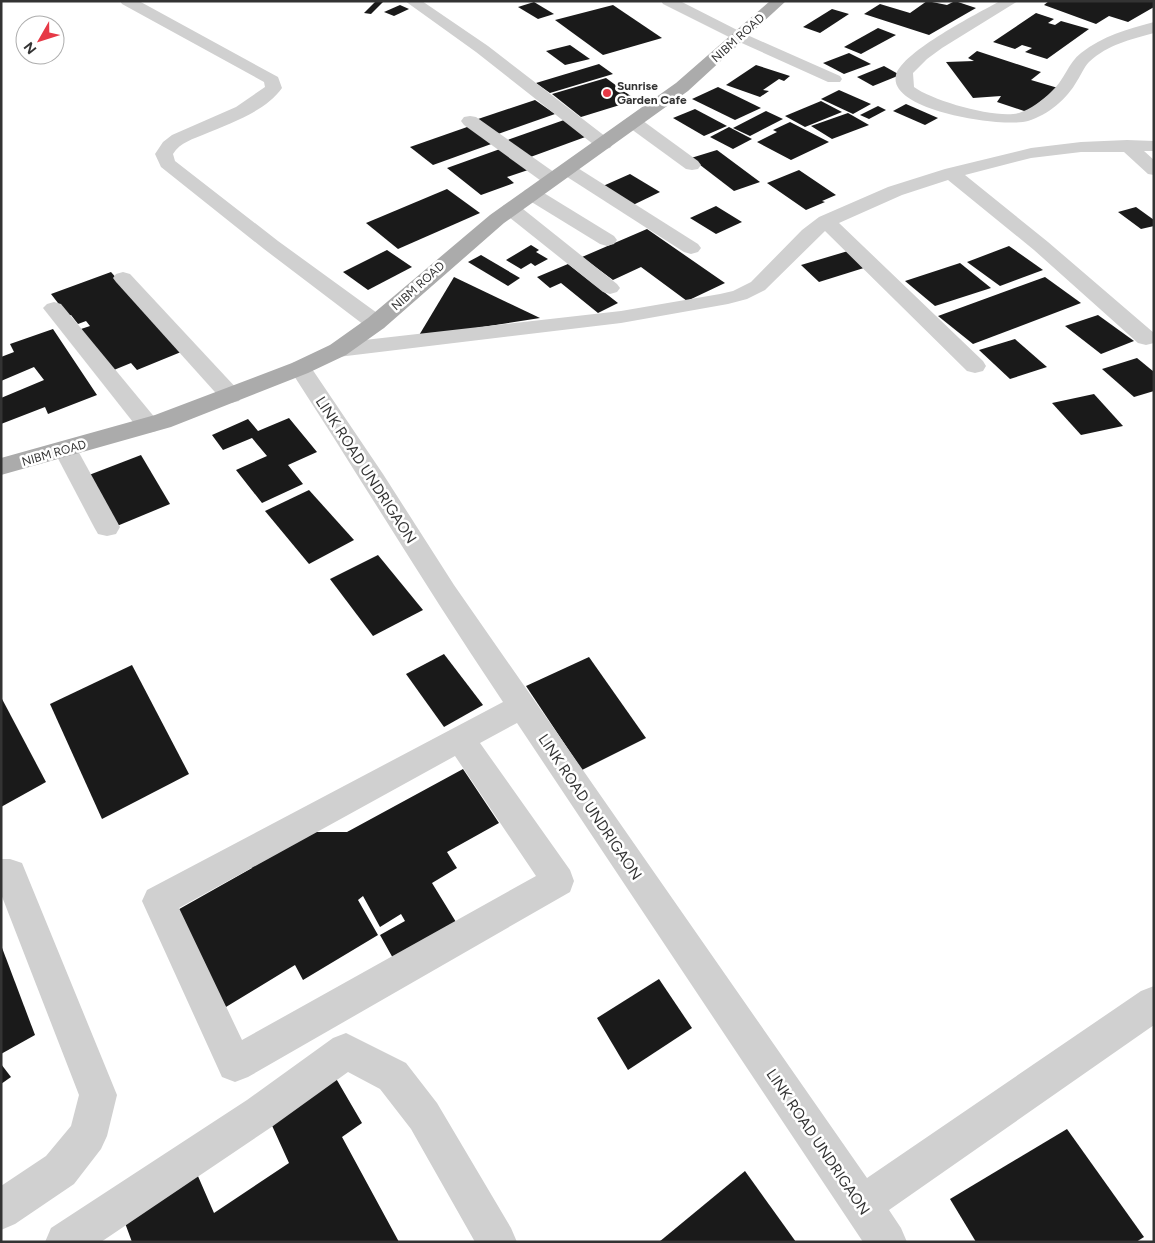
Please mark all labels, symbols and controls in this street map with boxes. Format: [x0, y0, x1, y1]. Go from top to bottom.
street label: NIBM ROAD [709, 11, 767, 65]
north arrow [15, 15, 65, 65]
text: N [20, 38, 40, 57]
place label: Sunrise Garden Cafe [617, 79, 687, 107]
marker: Sunrise Garden Cafe [601, 87, 613, 99]
street label: NIBM ROAD [389, 259, 447, 313]
street label: LINK ROAD UNDRIGAON [312, 393, 420, 547]
street label: NIBM ROAD [20, 437, 88, 469]
street label: LINK ROAD UNDRIGAON [534, 731, 646, 883]
street label: LINK ROAD UNDRIGAON [762, 1066, 874, 1218]

